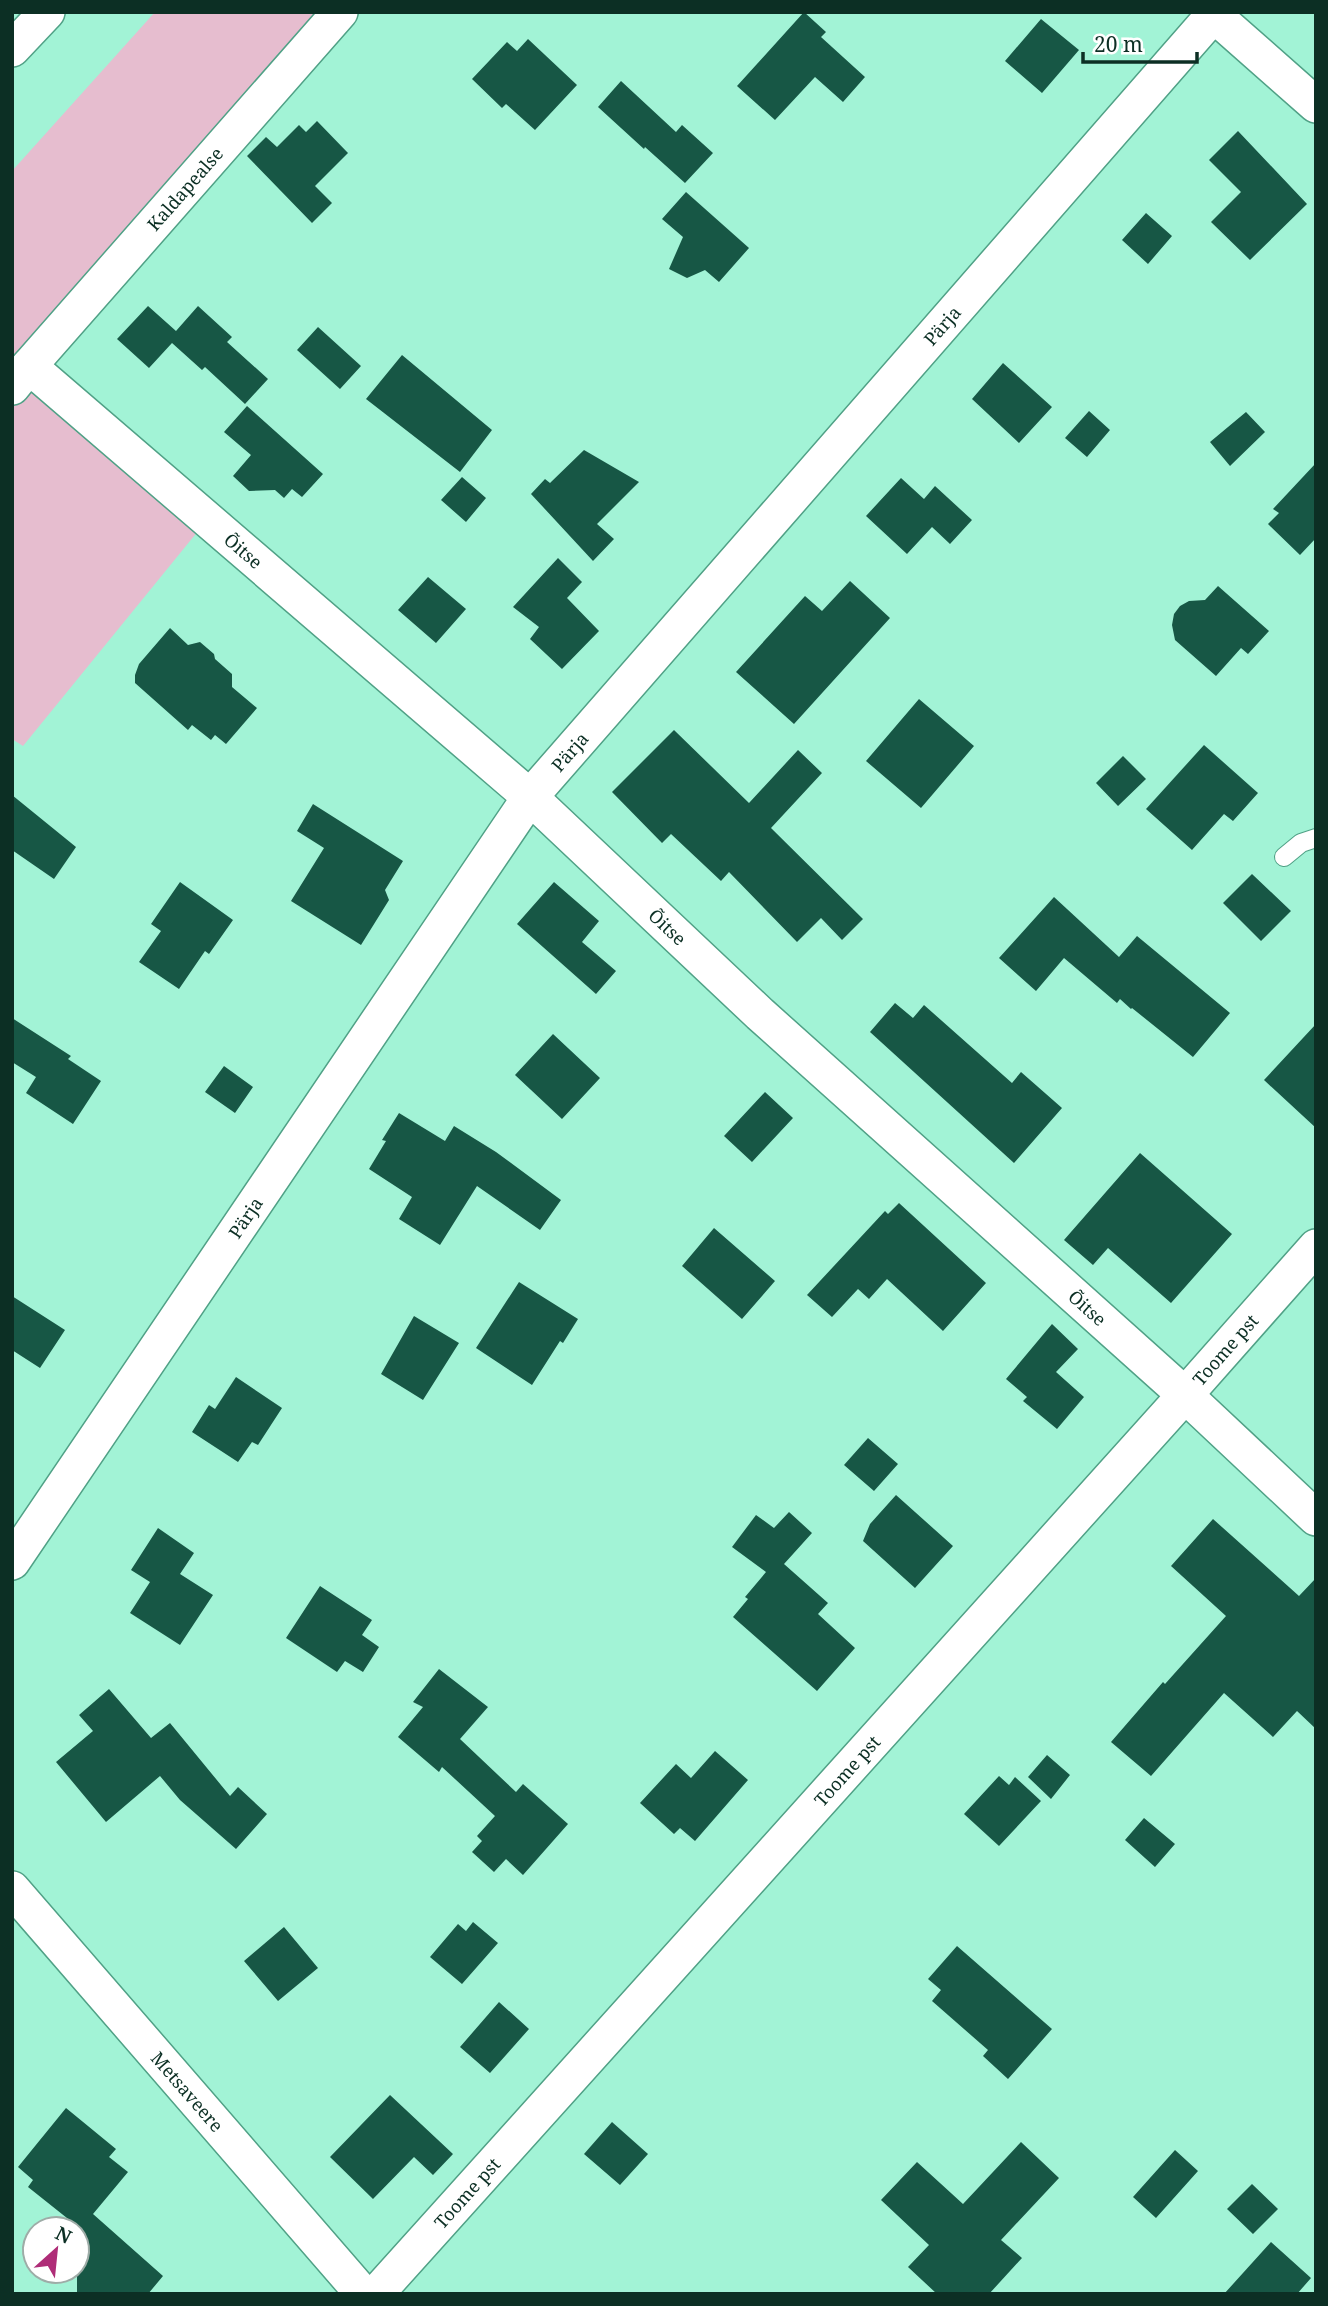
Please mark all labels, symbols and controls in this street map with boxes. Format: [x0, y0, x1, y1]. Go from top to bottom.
scale bar [1083, 21, 1197, 65]
text: 20 m [1094, 30, 1143, 58]
street label: Kaldapealse [142, 142, 228, 236]
street label: Pärja [918, 301, 966, 350]
street label: Õitse [219, 527, 268, 574]
street label: Pärja [546, 727, 593, 777]
street label: Õitse [644, 903, 692, 950]
street label: Pärja [223, 1192, 268, 1243]
street label: Õitse [1063, 1284, 1112, 1331]
street label: Toome pst [1187, 1309, 1263, 1390]
street label: Toome pst [809, 1730, 885, 1811]
street label: Metsaveere [146, 2046, 229, 2137]
street label: Toome pst [429, 2152, 505, 2234]
north arrow [21, 2215, 91, 2285]
text: N [51, 2220, 76, 2250]

